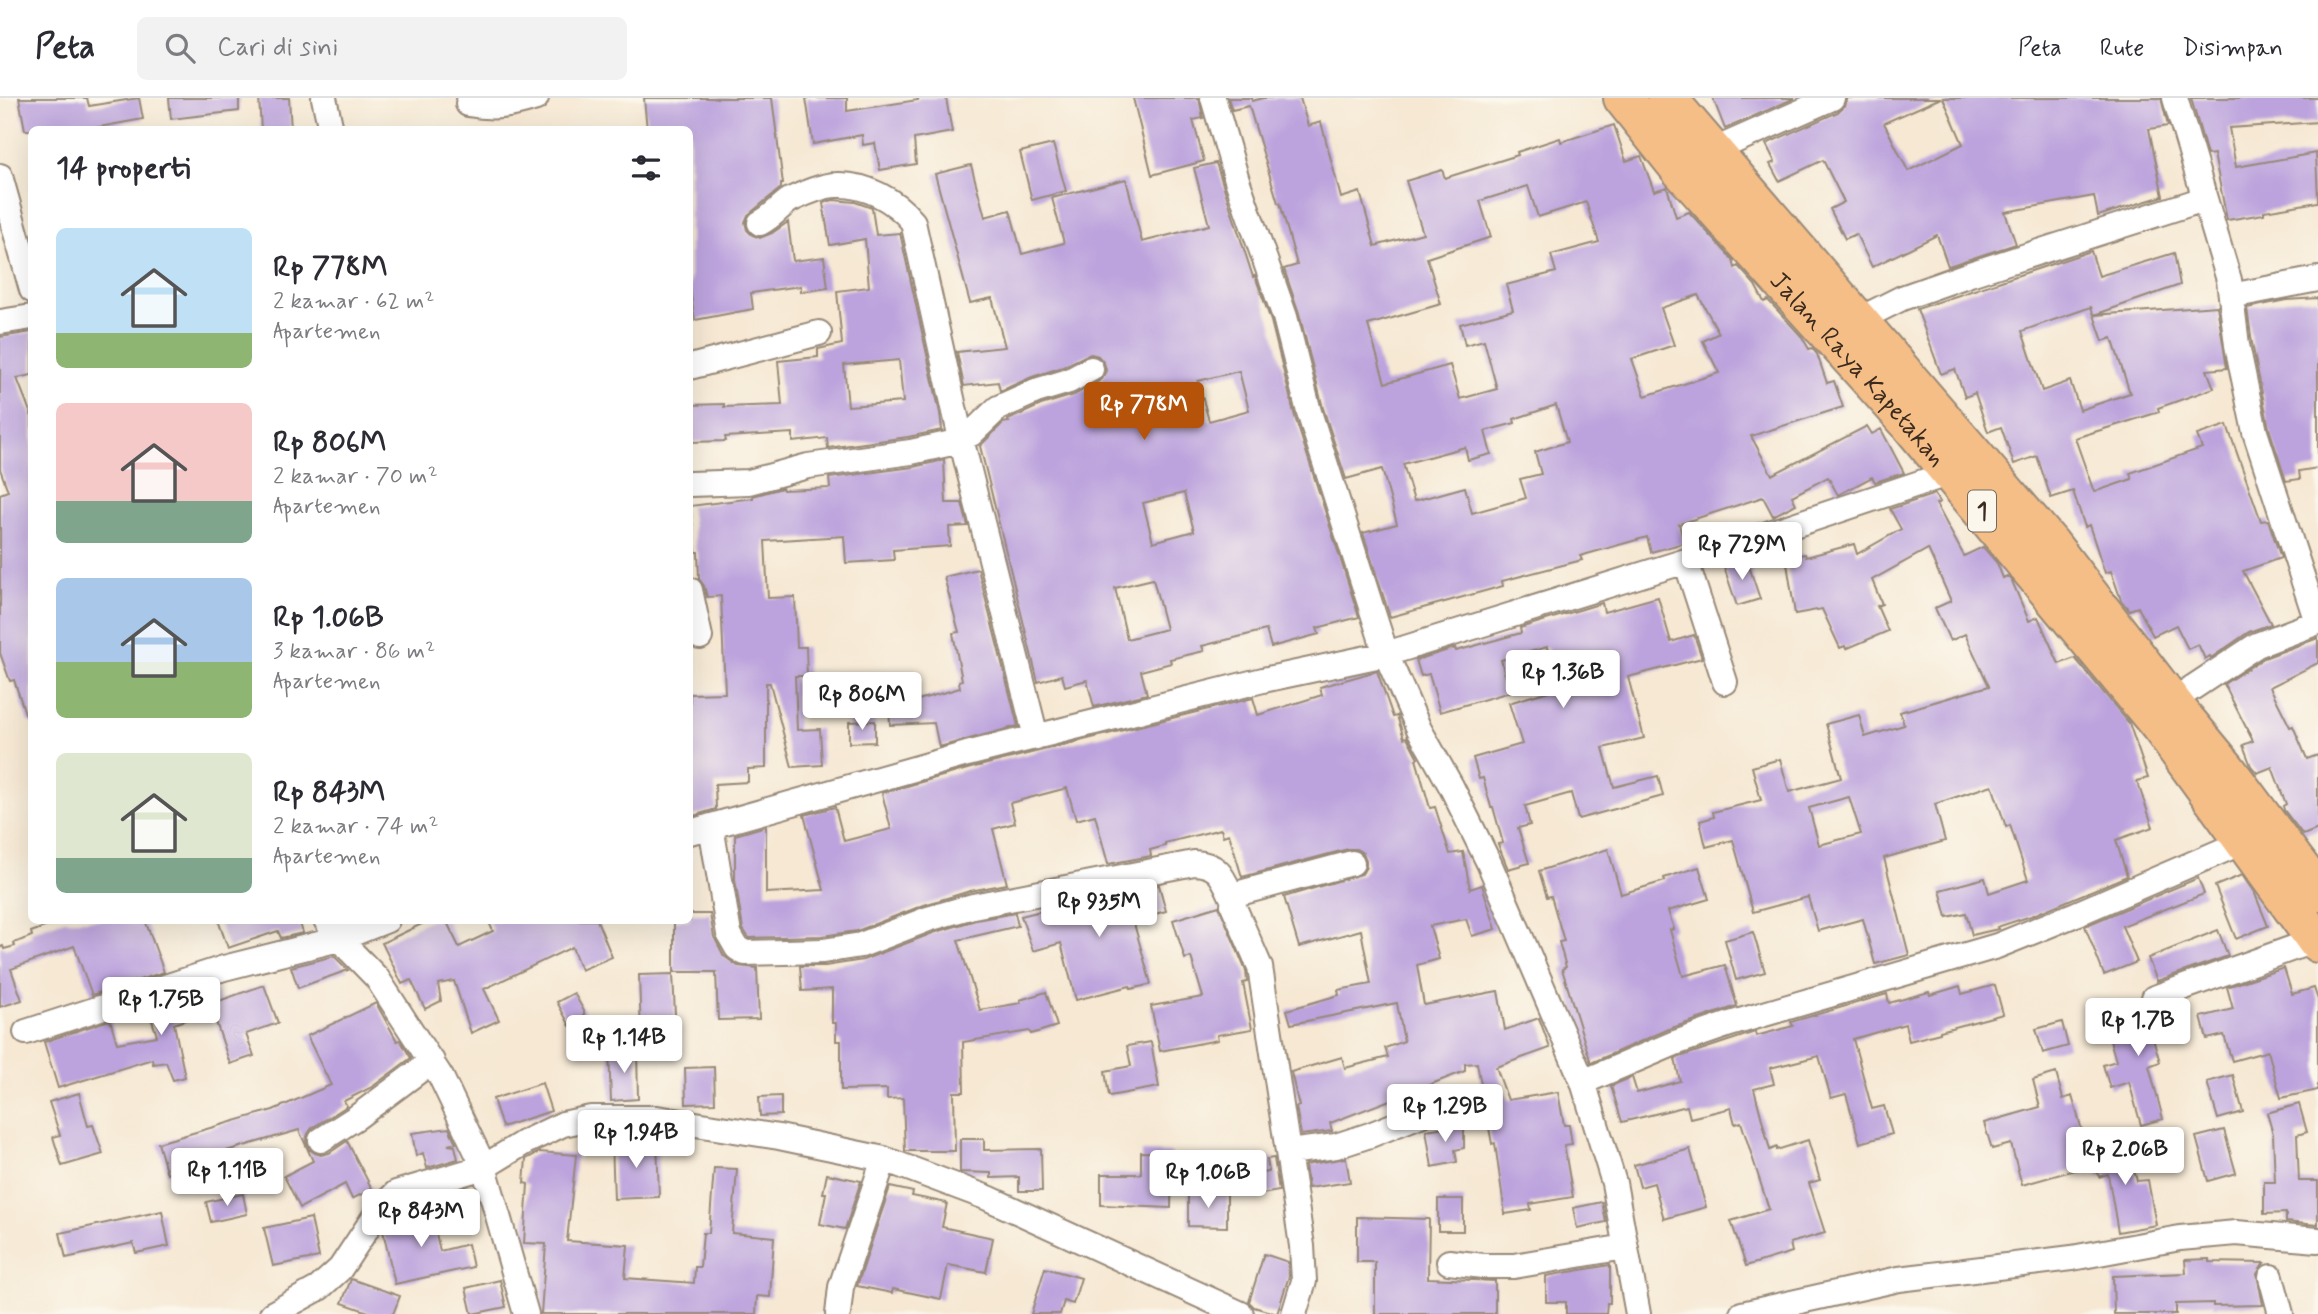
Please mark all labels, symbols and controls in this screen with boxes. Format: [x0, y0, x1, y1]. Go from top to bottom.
search box [137, 17, 627, 80]
text: Peta [35, 26, 95, 70]
icon: search [161, 29, 199, 67]
text: Cari di sini [217, 31, 338, 65]
text: Peta [2018, 33, 2062, 64]
text: Rute [2100, 33, 2144, 64]
text: Disimpan [2182, 33, 2283, 64]
text: 14 properti [56, 149, 190, 188]
icon: filters [627, 149, 665, 187]
text: Rp 778M [273, 248, 388, 287]
icon: home [112, 256, 196, 340]
street label: Jalan Raya Kapetakan [1761, 265, 1953, 475]
text: 2 kamar · 62 m² [273, 287, 434, 317]
text: Apartemen [273, 317, 381, 347]
pin: Rp 778M [1079, 382, 1209, 442]
text: Rp 778M [1100, 390, 1188, 420]
text: Rp 806M [273, 423, 386, 462]
icon: home [112, 431, 196, 515]
text: 2 kamar · 70 m² [273, 462, 438, 492]
road number: 1 [1968, 490, 1996, 532]
text: Apartemen [273, 492, 381, 522]
pin: Rp 729M [1677, 522, 1807, 582]
text: Rp 729M [1698, 530, 1786, 560]
text: Rp 1.06B [273, 598, 384, 637]
icon: home [112, 606, 196, 690]
text: 3 kamar · 86 m² [273, 637, 435, 667]
pin: Rp 1.36B [1491, 650, 1635, 710]
text: Rp 1.36B [1522, 658, 1604, 688]
text: Apartemen [273, 667, 381, 697]
pin: Rp 806M [797, 672, 927, 732]
text: Rp 806M [819, 680, 905, 710]
text: Rp 843M [273, 773, 385, 812]
icon: home [112, 781, 196, 865]
text: 2 kamar · 74 m² [273, 812, 438, 842]
text: Apartemen [273, 842, 381, 872]
pin: Rp 935M [1034, 880, 1164, 939]
text: Rp 935M [1057, 887, 1141, 917]
pin: Rp 1.75B [89, 978, 233, 1037]
text: Rp 1.75B [118, 985, 204, 1015]
pin: Rp 1.7B [2073, 998, 2203, 1058]
text: Rp 1.7B [2101, 1006, 2175, 1036]
pin: Rp 1.14B [552, 1016, 696, 1075]
text: Rp 1.14B [582, 1023, 666, 1053]
pin: Rp 1.29B [1373, 1084, 1517, 1144]
text: Rp 1.29B [1403, 1092, 1487, 1122]
pin: Rp 1.94B [564, 1110, 708, 1170]
text: Rp 1.94B [594, 1118, 678, 1148]
pin: Rp 2.06B [2053, 1128, 2197, 1187]
text: Rp 2.06B [2082, 1135, 2168, 1165]
pin: Rp 1.11B [155, 1148, 299, 1208]
pin: Rp 1.06B [1136, 1150, 1280, 1210]
text: Rp 1.11B [187, 1156, 267, 1186]
text: Rp 1.06B [1166, 1158, 1250, 1188]
pin: Rp 843M [356, 1190, 486, 1249]
text: Rp 843M [378, 1197, 464, 1227]

